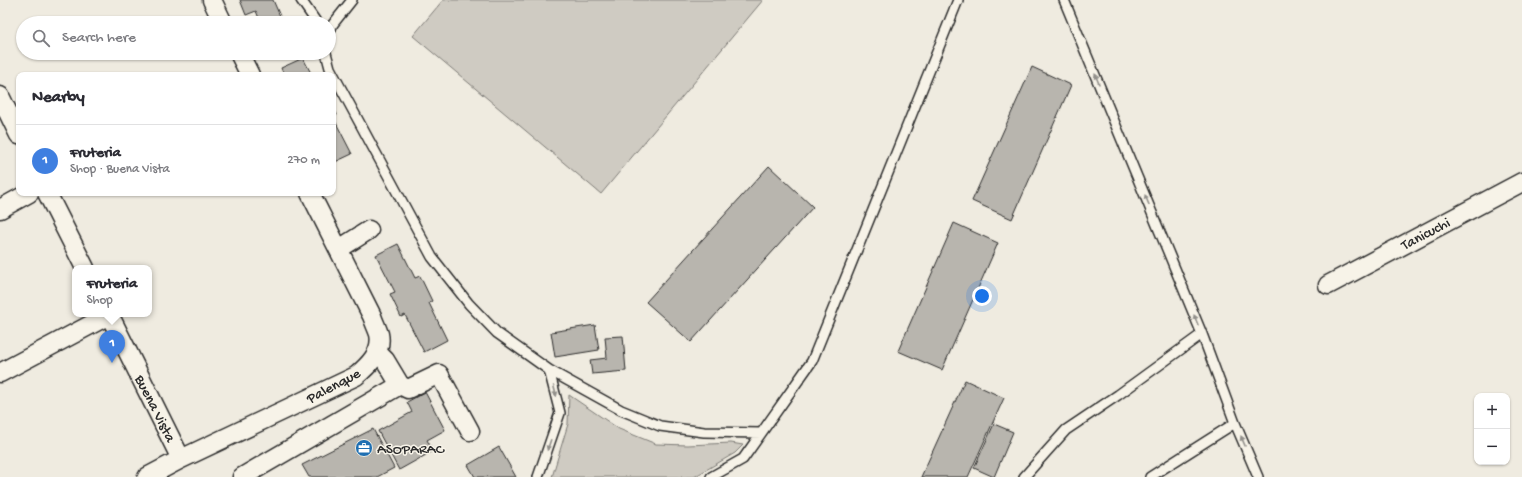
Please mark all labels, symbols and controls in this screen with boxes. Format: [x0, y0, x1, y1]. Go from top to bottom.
search box [16, 16, 336, 60]
icon: search [30, 27, 52, 49]
text: Search here [62, 29, 136, 47]
one-way arrow [1094, 73, 1100, 85]
text: Nearby [32, 88, 85, 108]
text: Fruteria [70, 144, 121, 162]
text: 1 [42, 153, 48, 168]
text: 270 m [287, 153, 320, 168]
text: Shop · Buena Vista [70, 162, 170, 177]
one-way arrow [1143, 193, 1149, 205]
street label: Tanicuchi [1397, 214, 1454, 256]
popup [72, 265, 152, 317]
text: Fruteria [87, 275, 137, 293]
your location [972, 286, 992, 306]
text: Shop [87, 293, 113, 308]
one-way arrow [1193, 313, 1199, 325]
pin: 1 [99, 330, 125, 363]
street label: Palenque [303, 365, 364, 409]
street label: Buena Vista [129, 371, 179, 446]
one-way arrow [552, 385, 558, 398]
map controls [1474, 393, 1510, 465]
button: + [1474, 393, 1510, 429]
button: − [1474, 429, 1510, 465]
one-way arrow [1239, 435, 1245, 447]
office icon: ASOPARAC [354, 438, 374, 458]
one-way arrow [546, 439, 552, 451]
place label: ASOPARAC [377, 441, 445, 459]

